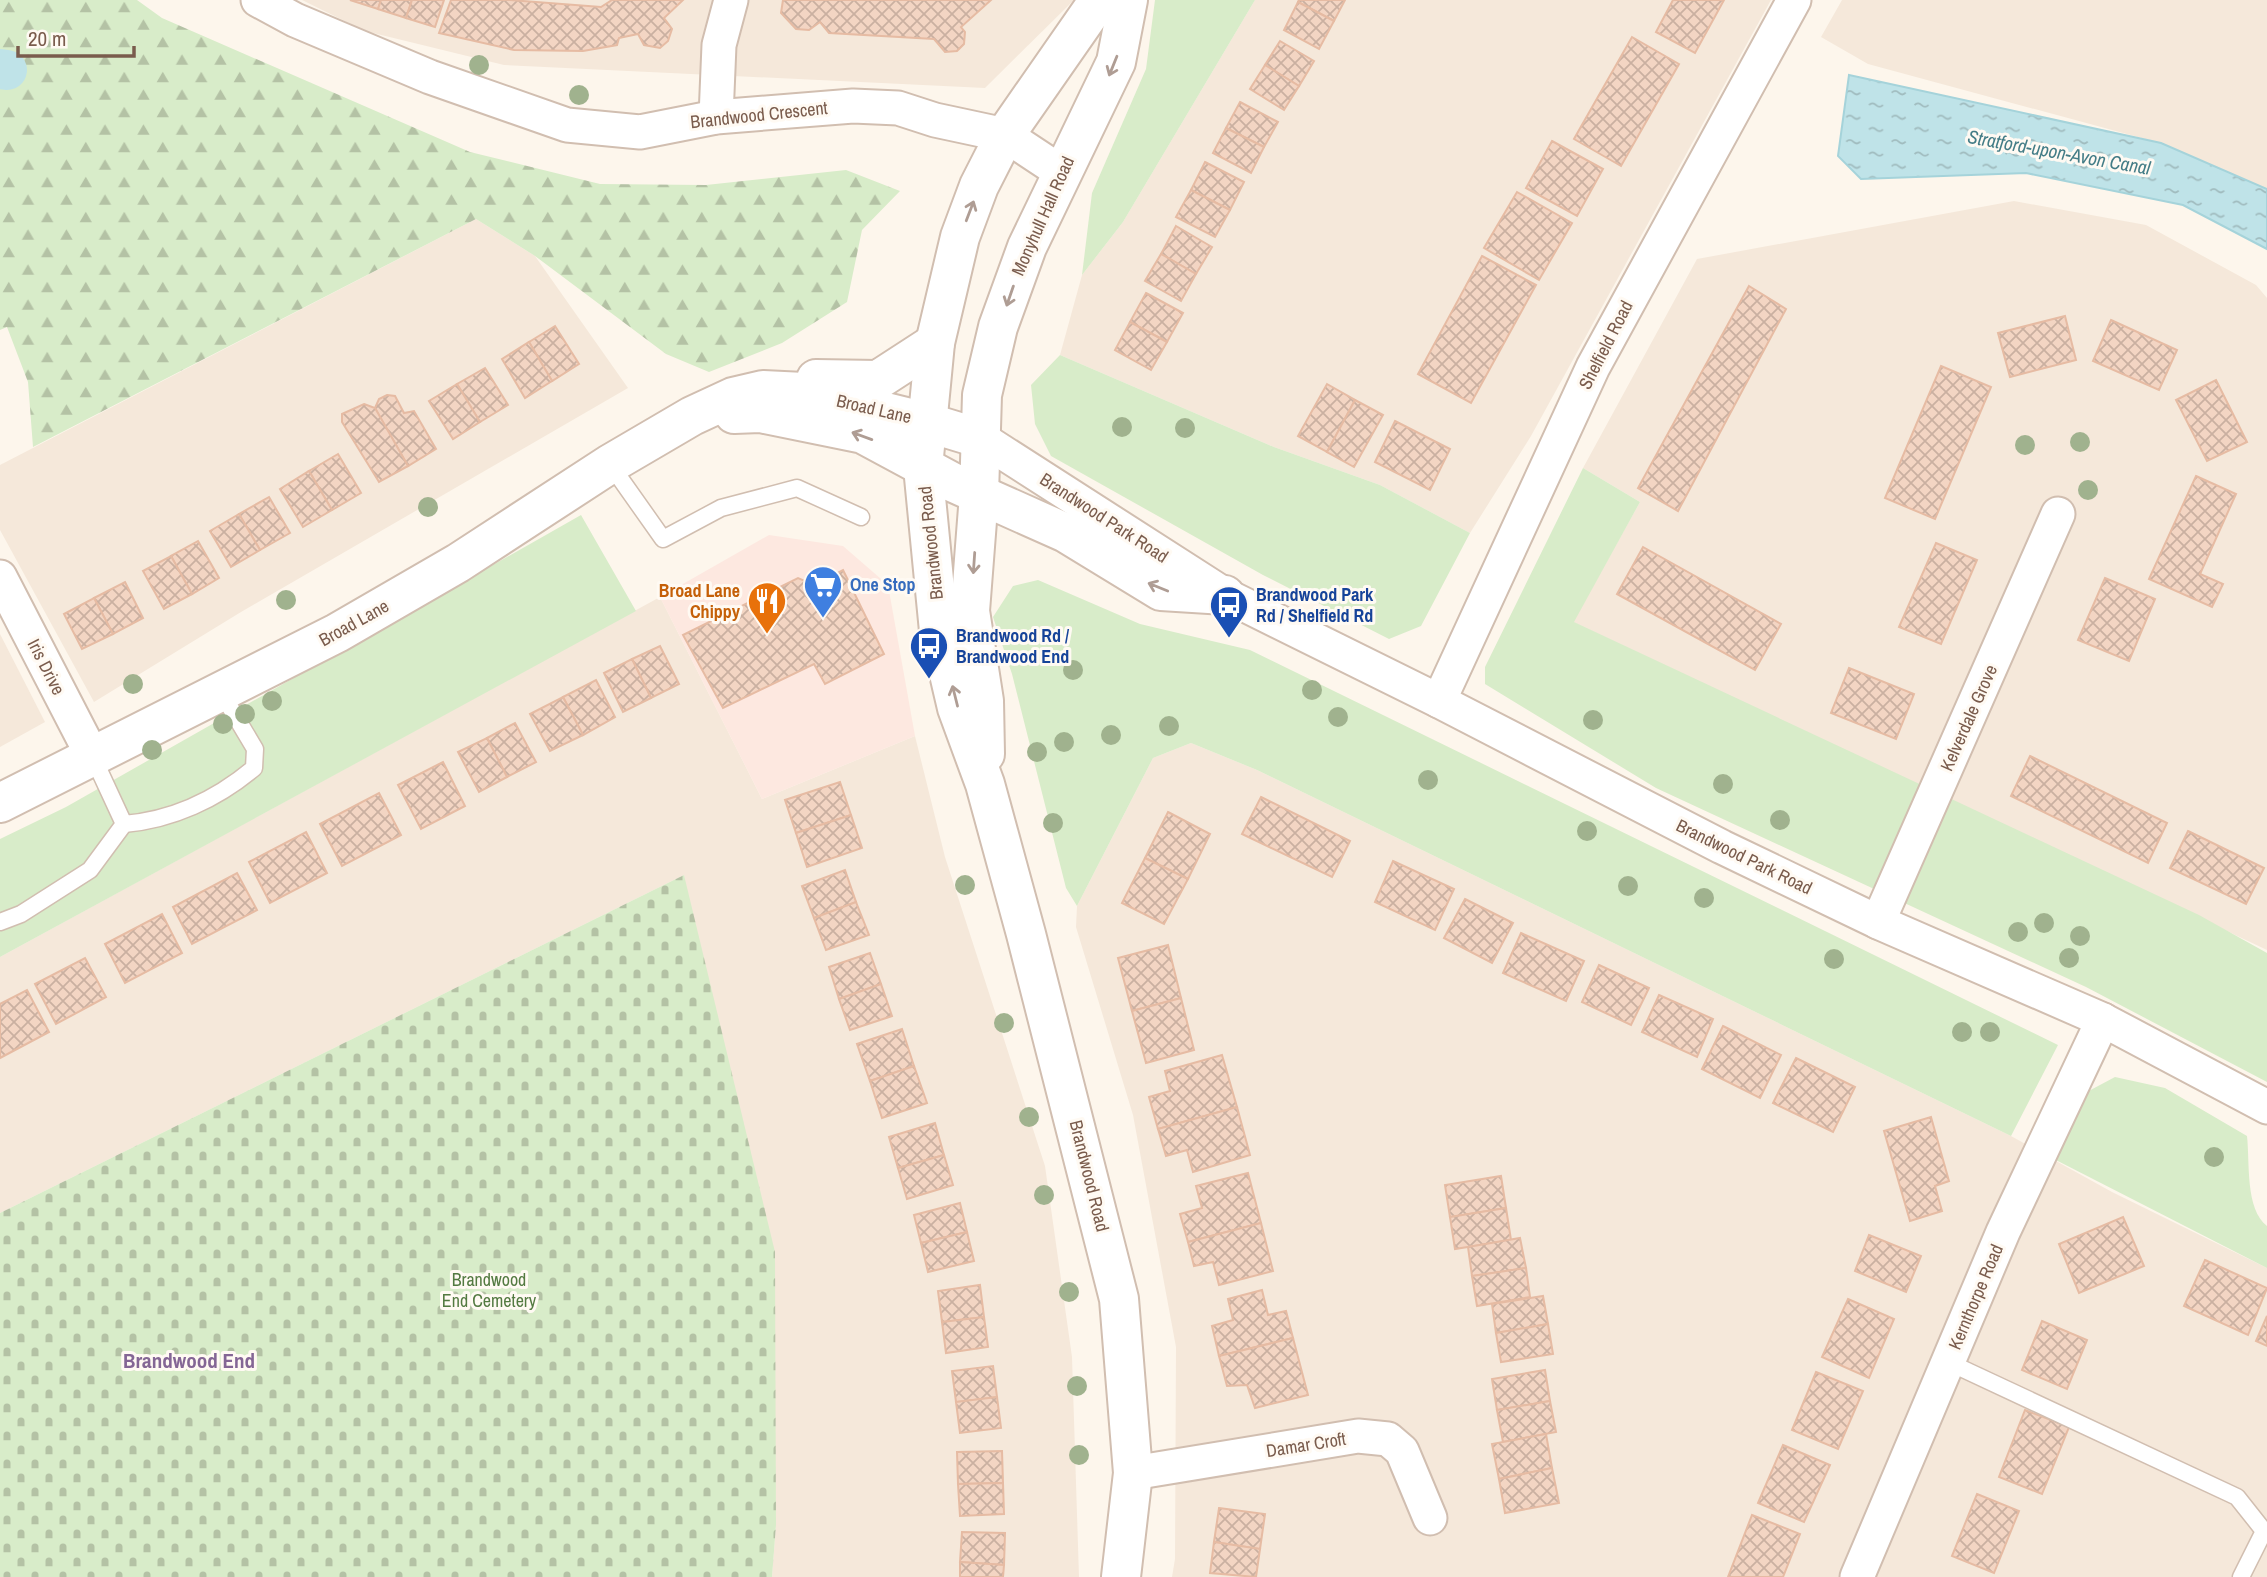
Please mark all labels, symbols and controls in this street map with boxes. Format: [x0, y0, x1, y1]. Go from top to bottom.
scale bar [18, 14, 133, 58]
text: 20 m [28, 24, 66, 53]
one-way arrow [1105, 55, 1118, 77]
street label: Brandwood Crescent [689, 95, 829, 134]
water label: Stratford-upon-Avon Canal [1966, 123, 2153, 181]
street label: Monyhull Hall Road [1005, 152, 1080, 279]
one-way arrow [964, 201, 977, 223]
one-way arrow [1002, 284, 1015, 306]
street label: Shelfield Road [1572, 296, 1639, 394]
street label: Broad Lane [834, 388, 914, 429]
one-way arrow [852, 429, 874, 441]
street label: Brandwood Park Road [1035, 467, 1173, 569]
street label: Brandwood Road [912, 485, 949, 601]
one-way arrow [967, 551, 980, 574]
supermarket icon: One Stop [802, 564, 844, 619]
place label: One Stop [850, 572, 916, 597]
place label: Broad Lane Chippy [659, 578, 741, 624]
restaurant icon: Broad Lane Chippy [746, 580, 788, 635]
one-way arrow [1148, 580, 1169, 593]
place label: Brandwood Park Rd / Shelfield Rd [1256, 582, 1374, 628]
bus stop icon: Brandwood Park Rd / Shelfield Rd [1208, 584, 1250, 639]
street label: Broad Lane [314, 593, 393, 652]
place label: Brandwood Rd / Brandwood End [956, 623, 1070, 669]
bus stop icon: Brandwood Rd / Brandwood End [908, 625, 950, 680]
street label: Iris Drive [22, 634, 71, 699]
street label: Kelverdale Grove [1934, 661, 2003, 775]
one-way arrow [947, 685, 961, 708]
street label: Brandwood Park Road [1672, 813, 1816, 900]
street label: Brandwood Road [1064, 1118, 1115, 1234]
street label: Kernthorpe Road [1942, 1240, 2009, 1353]
park label: Brandwood End Cemetery [442, 1267, 537, 1313]
district label: Brandwood End [123, 1346, 255, 1375]
street label: Damar Croft [1264, 1426, 1348, 1463]

